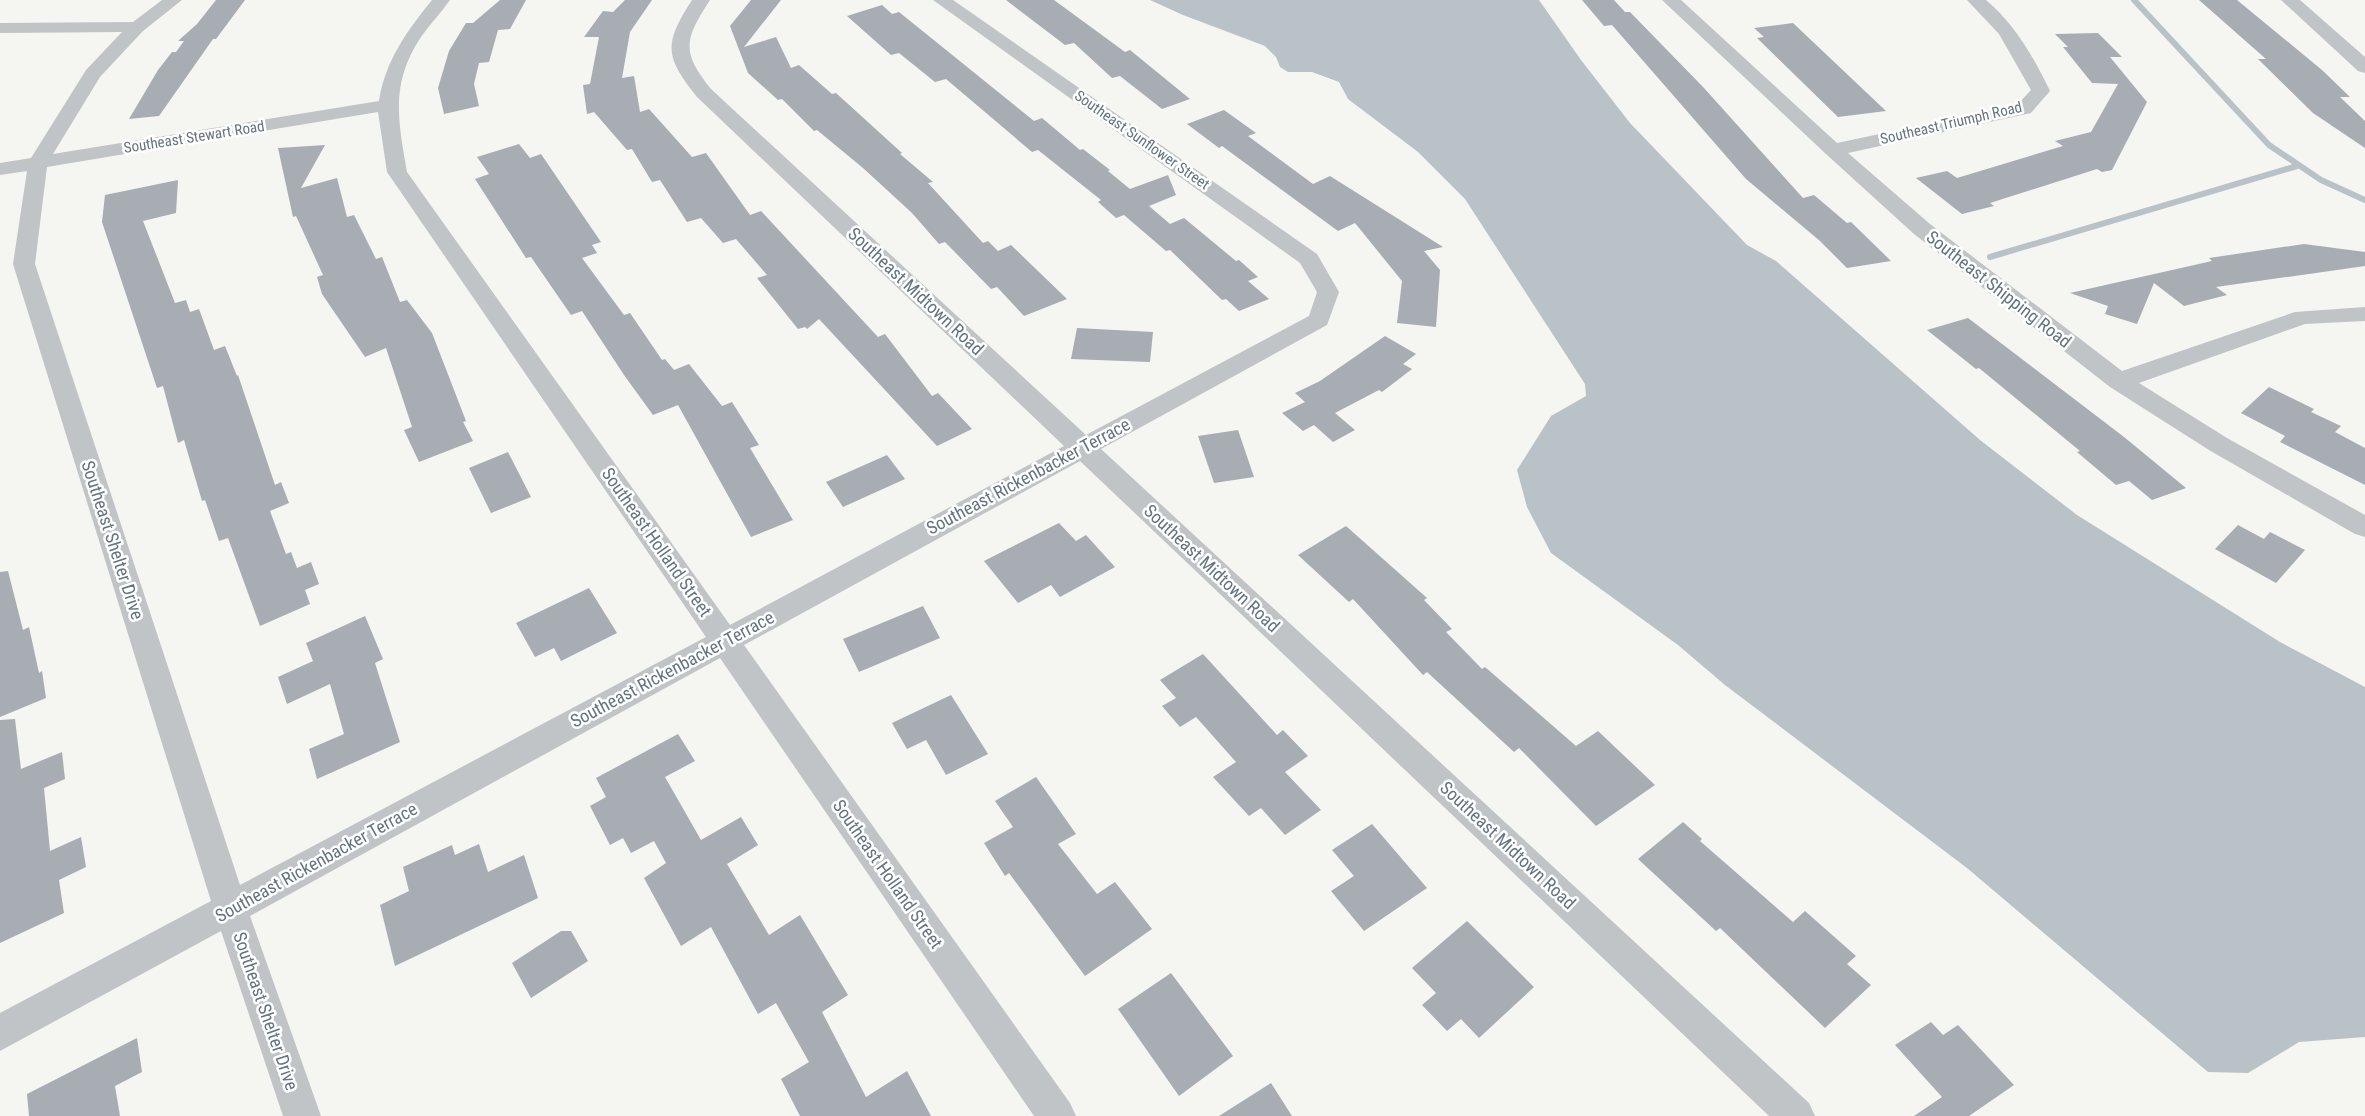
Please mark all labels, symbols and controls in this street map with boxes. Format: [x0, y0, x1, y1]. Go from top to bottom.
street label: Southeast Sunflower Street [1071, 87, 1213, 193]
street label: Southeast Triumph Road [1878, 98, 2024, 148]
street label: Southeast Stewart Road [122, 117, 266, 157]
street label: Southeast Midtown Road [844, 223, 988, 359]
street label: Southeast Shipping Road [1923, 226, 2075, 352]
street label: Southeast Rickenbacker Terrace [923, 413, 1133, 539]
street label: Southeast Shelter Drive [77, 458, 149, 622]
street label: Southeast Holland Street [598, 464, 716, 620]
street label: Southeast Midtown Road [1140, 500, 1284, 636]
street label: Southeast Rickenbacker Terrace [567, 606, 777, 732]
street label: Southeast Midtown Road [1436, 777, 1580, 913]
street label: Southeast Holland Street [829, 796, 947, 952]
street label: Southeast Rickenbacker Terrace [212, 798, 420, 926]
street label: Southeast Shelter Drive [229, 929, 303, 1093]

